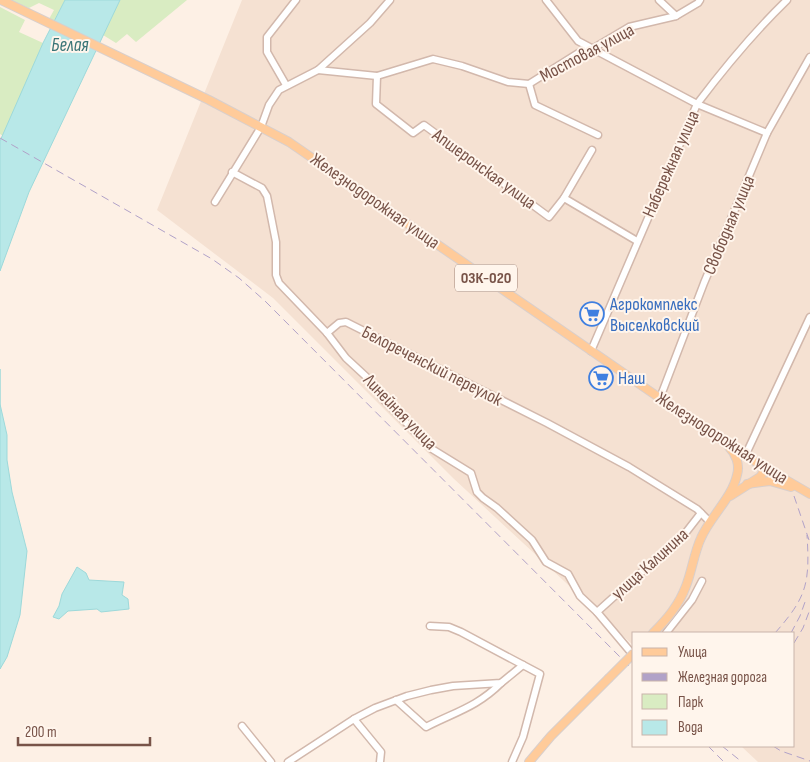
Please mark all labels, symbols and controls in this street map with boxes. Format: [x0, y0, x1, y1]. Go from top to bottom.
street label: Мостовая улица [536, 19, 638, 87]
water label: Белая [51, 34, 89, 57]
street label: Набережная улица [638, 107, 704, 221]
street label: Апшеронская улица [427, 124, 540, 214]
street label: Железнодорожная улица [306, 149, 444, 253]
street label: Свободная улица [699, 172, 759, 278]
road number: 03К-020 [455, 264, 517, 292]
place label: Агрокомплекс Выселковский [609, 294, 700, 336]
supermarket icon: Агрокомплекс Выселковский [579, 301, 605, 327]
street label: Белореченский переулок [358, 322, 506, 411]
supermarket icon: Наш [588, 365, 614, 391]
place label: Наш [618, 368, 645, 389]
street label: Линейная улица [358, 369, 441, 454]
street label: Железнодорожная улица [652, 388, 792, 488]
street label: улица Калинина [607, 524, 693, 604]
legend [632, 632, 795, 747]
text: Улица [678, 643, 707, 662]
text: Железная дорога [678, 668, 767, 687]
text: Парк [678, 693, 704, 712]
scale bar [18, 714, 150, 746]
text: Вода [678, 718, 703, 737]
text: 200 m [25, 723, 57, 742]

